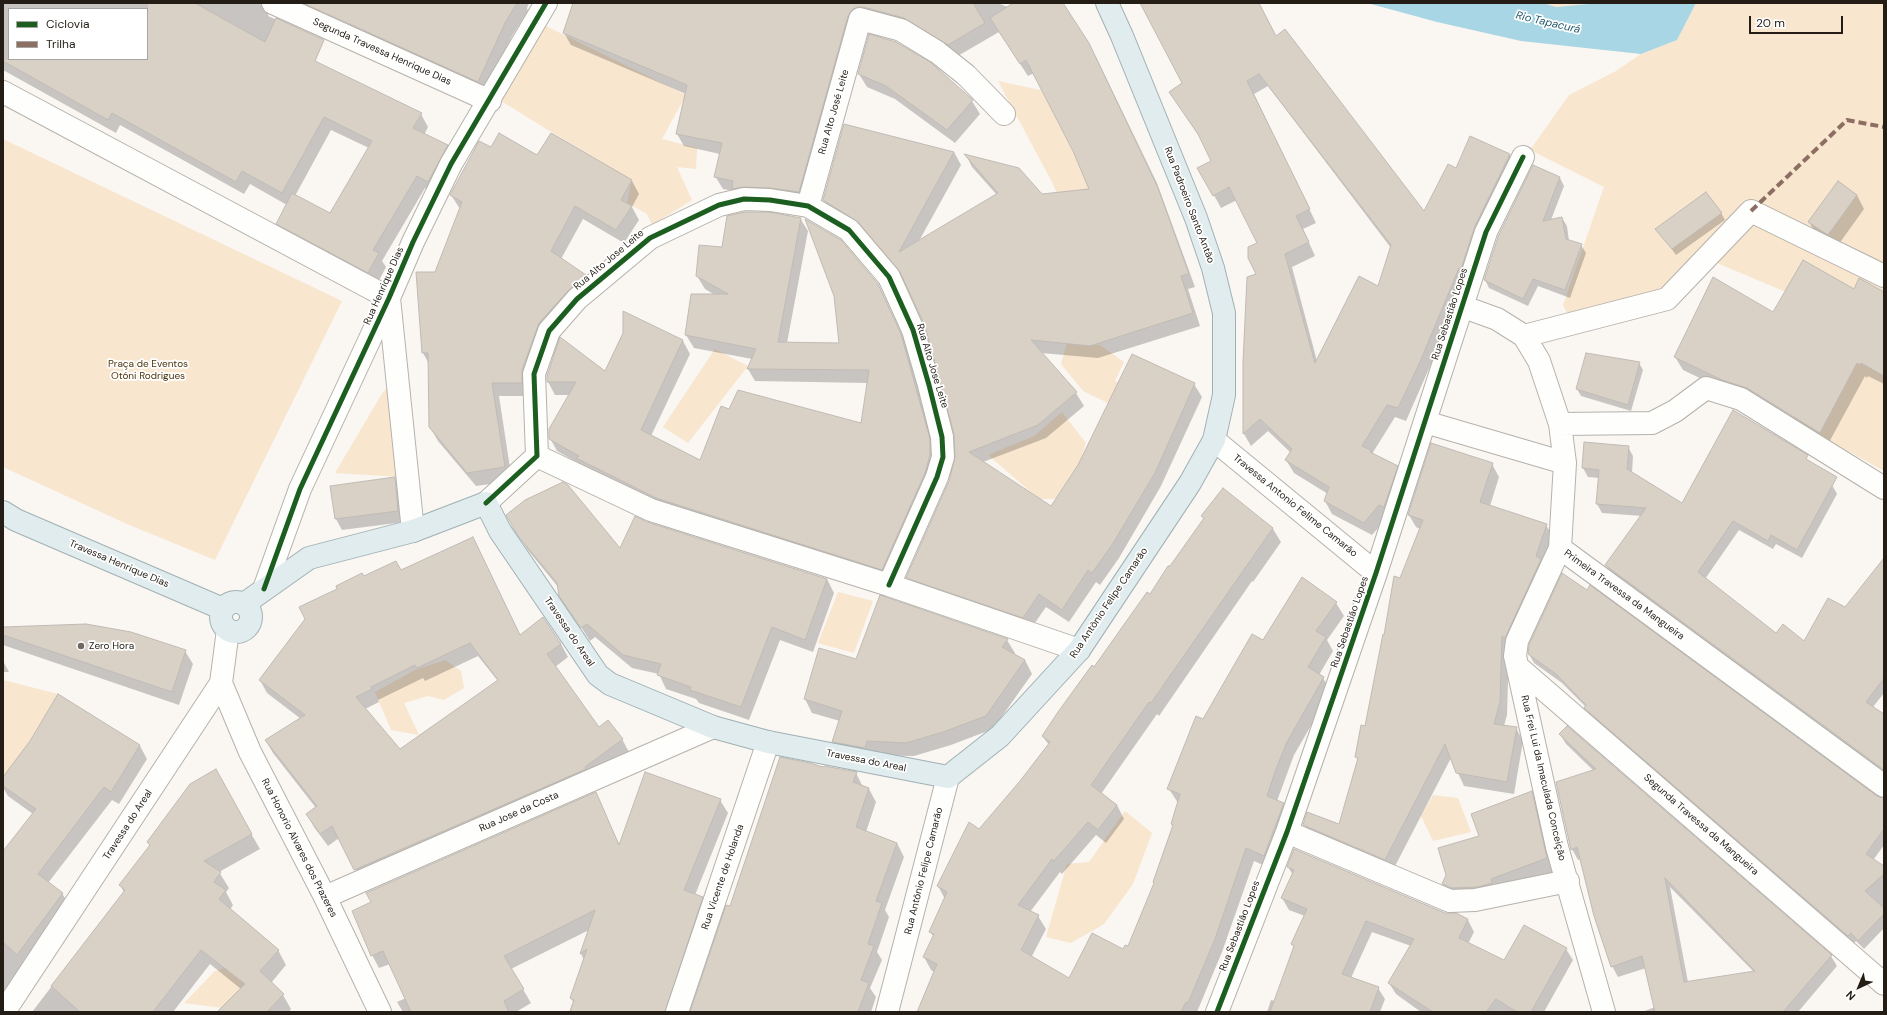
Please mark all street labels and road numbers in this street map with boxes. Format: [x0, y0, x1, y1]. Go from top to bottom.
street label: Segunda Travessa Henrique Dias [311, 16, 453, 88]
street label: Rua Alto José Leite [816, 68, 852, 156]
street label: Rua Padroeiro Santo Antão [1161, 145, 1217, 265]
street label: Rua Alto Jose Leite [571, 227, 647, 293]
street label: Rua Henrique Dias [361, 245, 407, 327]
street label: Rua Sebastião Lopes [1429, 266, 1471, 362]
street label: Rua Alto Jose Leite [913, 322, 951, 410]
street label: Travessa Antonio Felime Camarão [1230, 452, 1360, 560]
street label: Travessa Henrique Dias [67, 538, 171, 590]
street label: Rua Antônio Felipe Camarão [1067, 545, 1151, 661]
street label: Primeira Travessa da Mangueira [1561, 547, 1687, 643]
street label: Rua Sebastião Lopes [1329, 575, 1371, 669]
street label: Travessa do Areal [541, 595, 597, 669]
street label: Rua Frei Lui da Imaculada Conceição [1518, 694, 1568, 862]
street label: Travessa do Areal [825, 747, 907, 775]
street label: Segunda Travessa da Mangueira [1641, 772, 1761, 878]
street label: Rua Honorio Alvares dos Prazeres [259, 777, 339, 919]
street label: Travessa do Areal [101, 788, 155, 862]
street label: Rua Jose da Costa [477, 789, 561, 835]
street label: Rua Antônio Felipe Camarão [902, 806, 946, 936]
street label: Rua Vicente de Holanda [699, 823, 747, 931]
street label: Rua Sebastião Lopes [1217, 879, 1263, 973]

